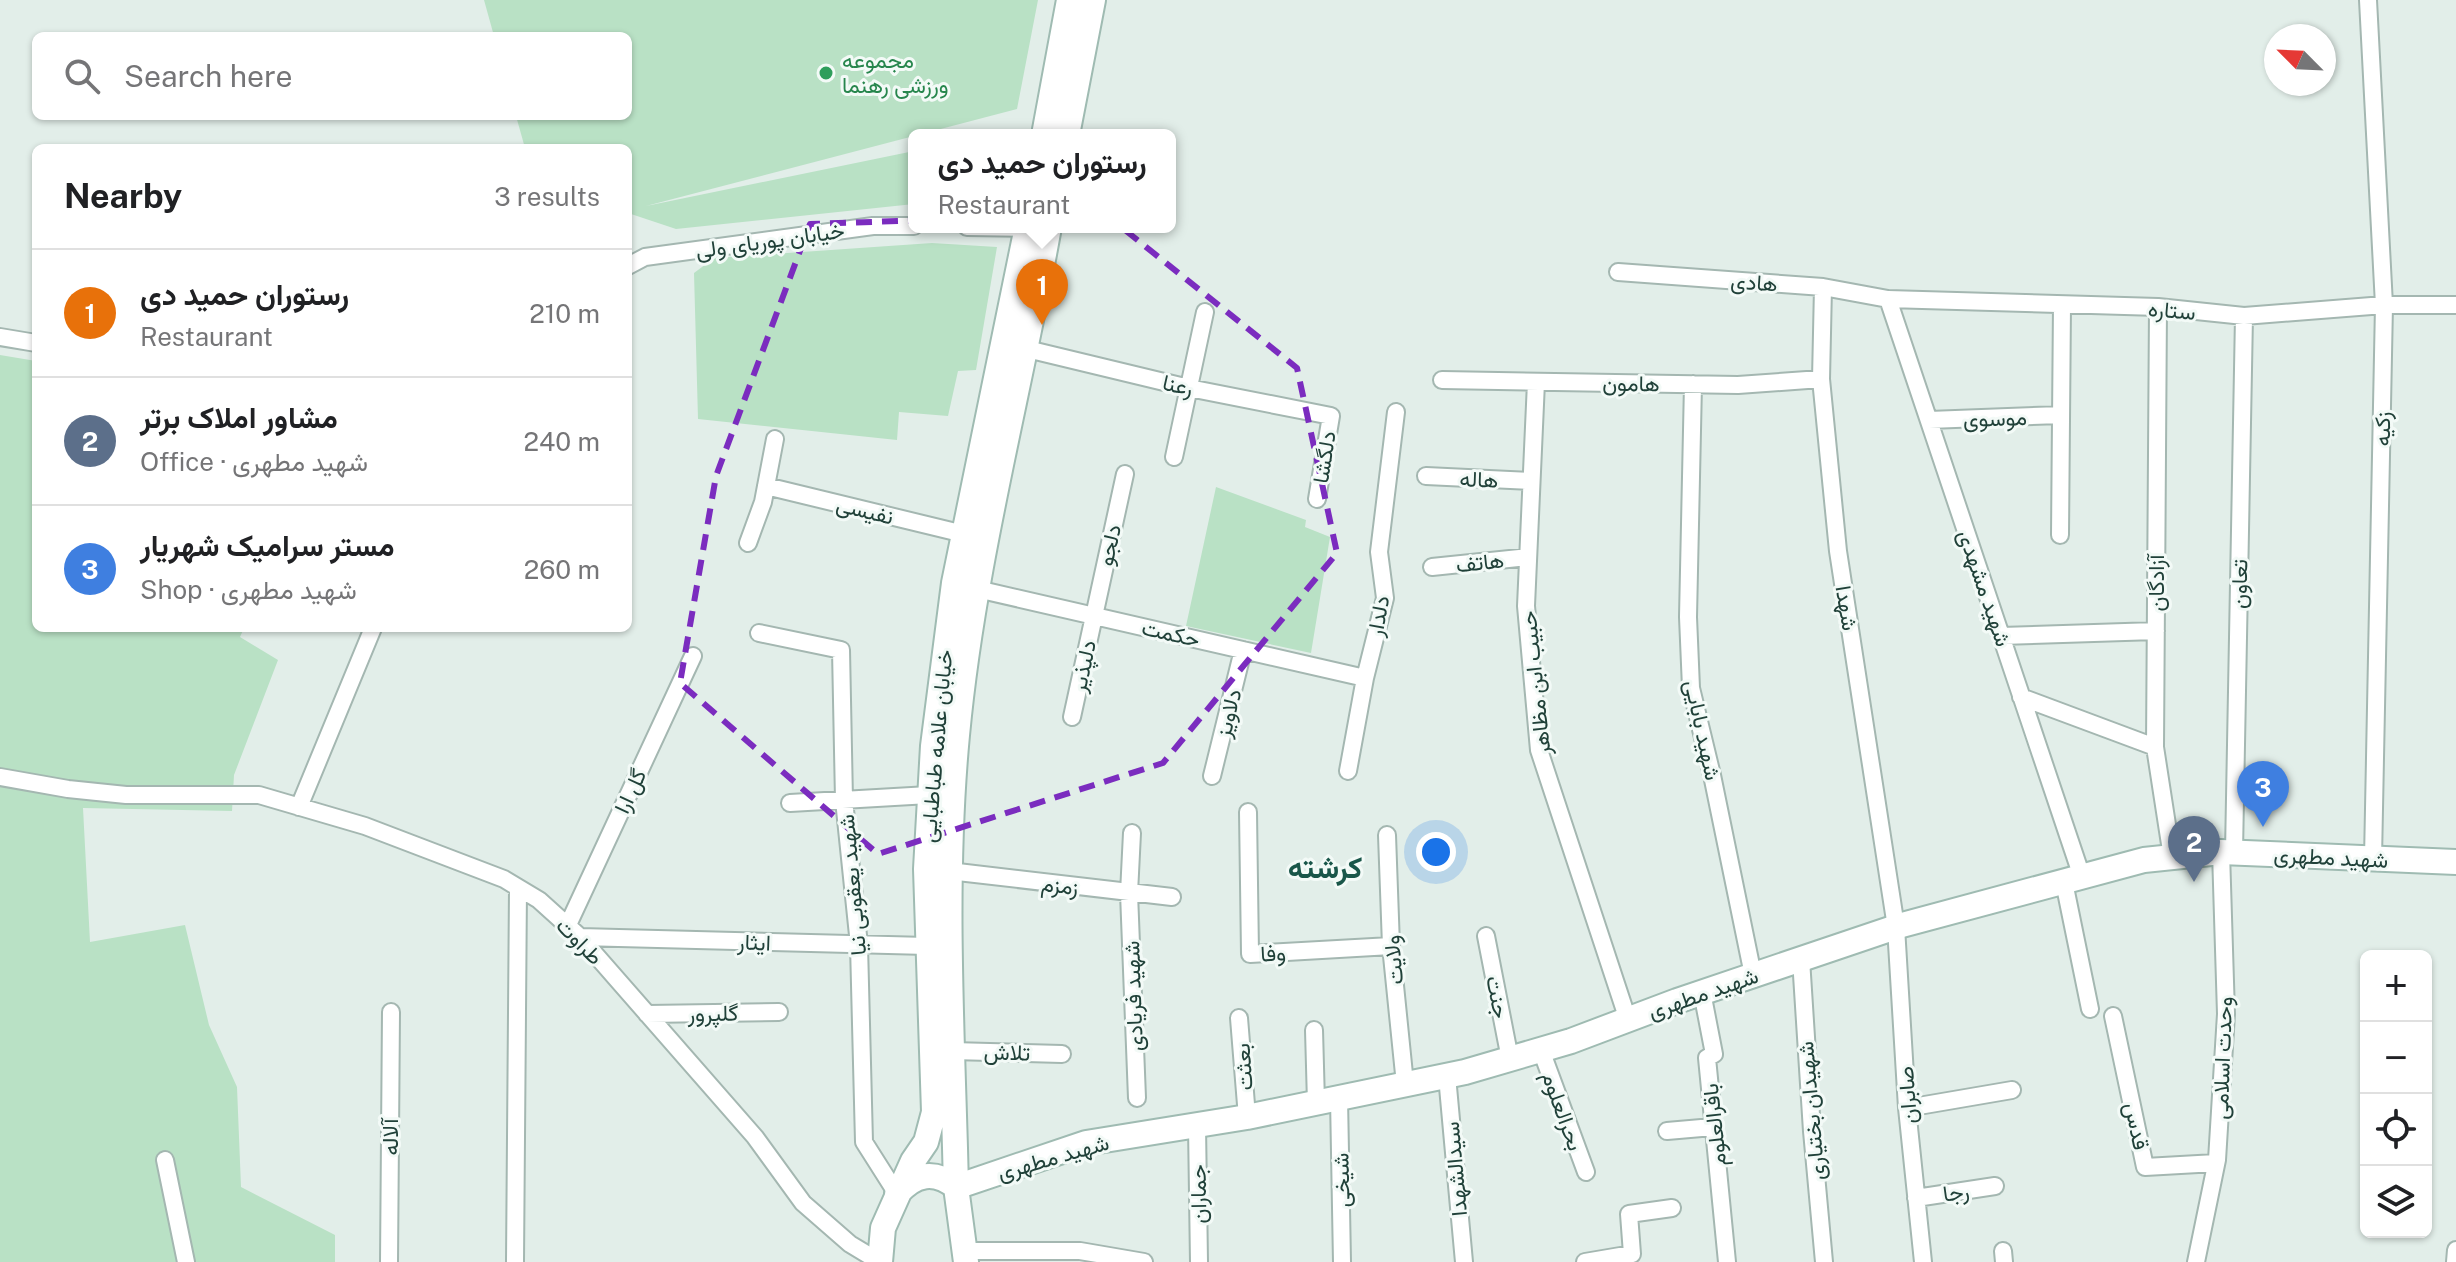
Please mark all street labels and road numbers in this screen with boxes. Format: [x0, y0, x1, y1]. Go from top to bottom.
street label: خیابان پوریای ولی [694, 217, 846, 265]
street label: هادی [1730, 267, 1778, 298]
street label: ستاره [2147, 295, 2197, 326]
street label: رعنا [1160, 369, 1196, 402]
street label: هامون [1602, 370, 1660, 397]
street label: موسوی [1962, 404, 2028, 433]
street label: زکیه [2369, 411, 2396, 447]
street label: دلگشا [1307, 429, 1341, 485]
street label: هاله [1459, 465, 1499, 493]
street label: نفیسی [833, 490, 896, 531]
street label: دلجو [1092, 522, 1127, 568]
street label: شهید مشهدی [1952, 526, 2017, 650]
street label: هاتف [1455, 547, 1505, 577]
street label: آزادگان [2143, 553, 2170, 611]
street label: تعاون [2226, 559, 2253, 609]
street label: شهدا [1830, 584, 1863, 632]
street label: دلدار [1361, 593, 1395, 640]
street label: حبیب ابن مظاهر [1514, 609, 1557, 757]
street label: حکمت [1139, 614, 1203, 652]
street label: دلپذیر [1065, 638, 1103, 696]
street label: خیابان علامه طباطبایی [915, 648, 958, 844]
street label: شهید بابایی [1679, 677, 1726, 783]
street label: دلاویز [1209, 686, 1248, 741]
street label: گل ارا [608, 764, 653, 818]
street label: شهید یعقوبی نیا [833, 813, 872, 957]
street label: شهید مطهری [2273, 841, 2389, 874]
street label: زمزم [1040, 870, 1080, 902]
street label: طراوت [550, 912, 609, 971]
street label: ایثار [736, 928, 771, 957]
street label: ولایت [1378, 934, 1409, 986]
street label: وفا [1260, 939, 1287, 968]
street label: شهید فریادی [1118, 940, 1149, 1052]
street label: شهید مطهری [1644, 962, 1762, 1025]
street label: جنت [1481, 974, 1515, 1020]
street label: وحدت اسلامی [2207, 996, 2238, 1120]
street label: گلپرور [686, 1000, 739, 1028]
street label: تلاش [983, 1038, 1031, 1067]
street label: شهیدان بختیاری [1792, 1040, 1831, 1182]
street label: بعثت [1228, 1042, 1258, 1092]
street label: صابران [1892, 1065, 1923, 1125]
street label: بحرالعلوم [1535, 1068, 1589, 1155]
street label: باقرالعلوم [1697, 1082, 1733, 1168]
street label: قدس [2118, 1100, 2155, 1152]
street label: آلاله [377, 1117, 403, 1155]
street label: سیدالشهدا [1438, 1121, 1473, 1217]
street label: شهید مطهری [994, 1129, 1112, 1186]
street label: شیخی [1328, 1152, 1355, 1208]
street label: جماران [1184, 1164, 1213, 1224]
street label: رجا [1941, 1177, 1971, 1208]

